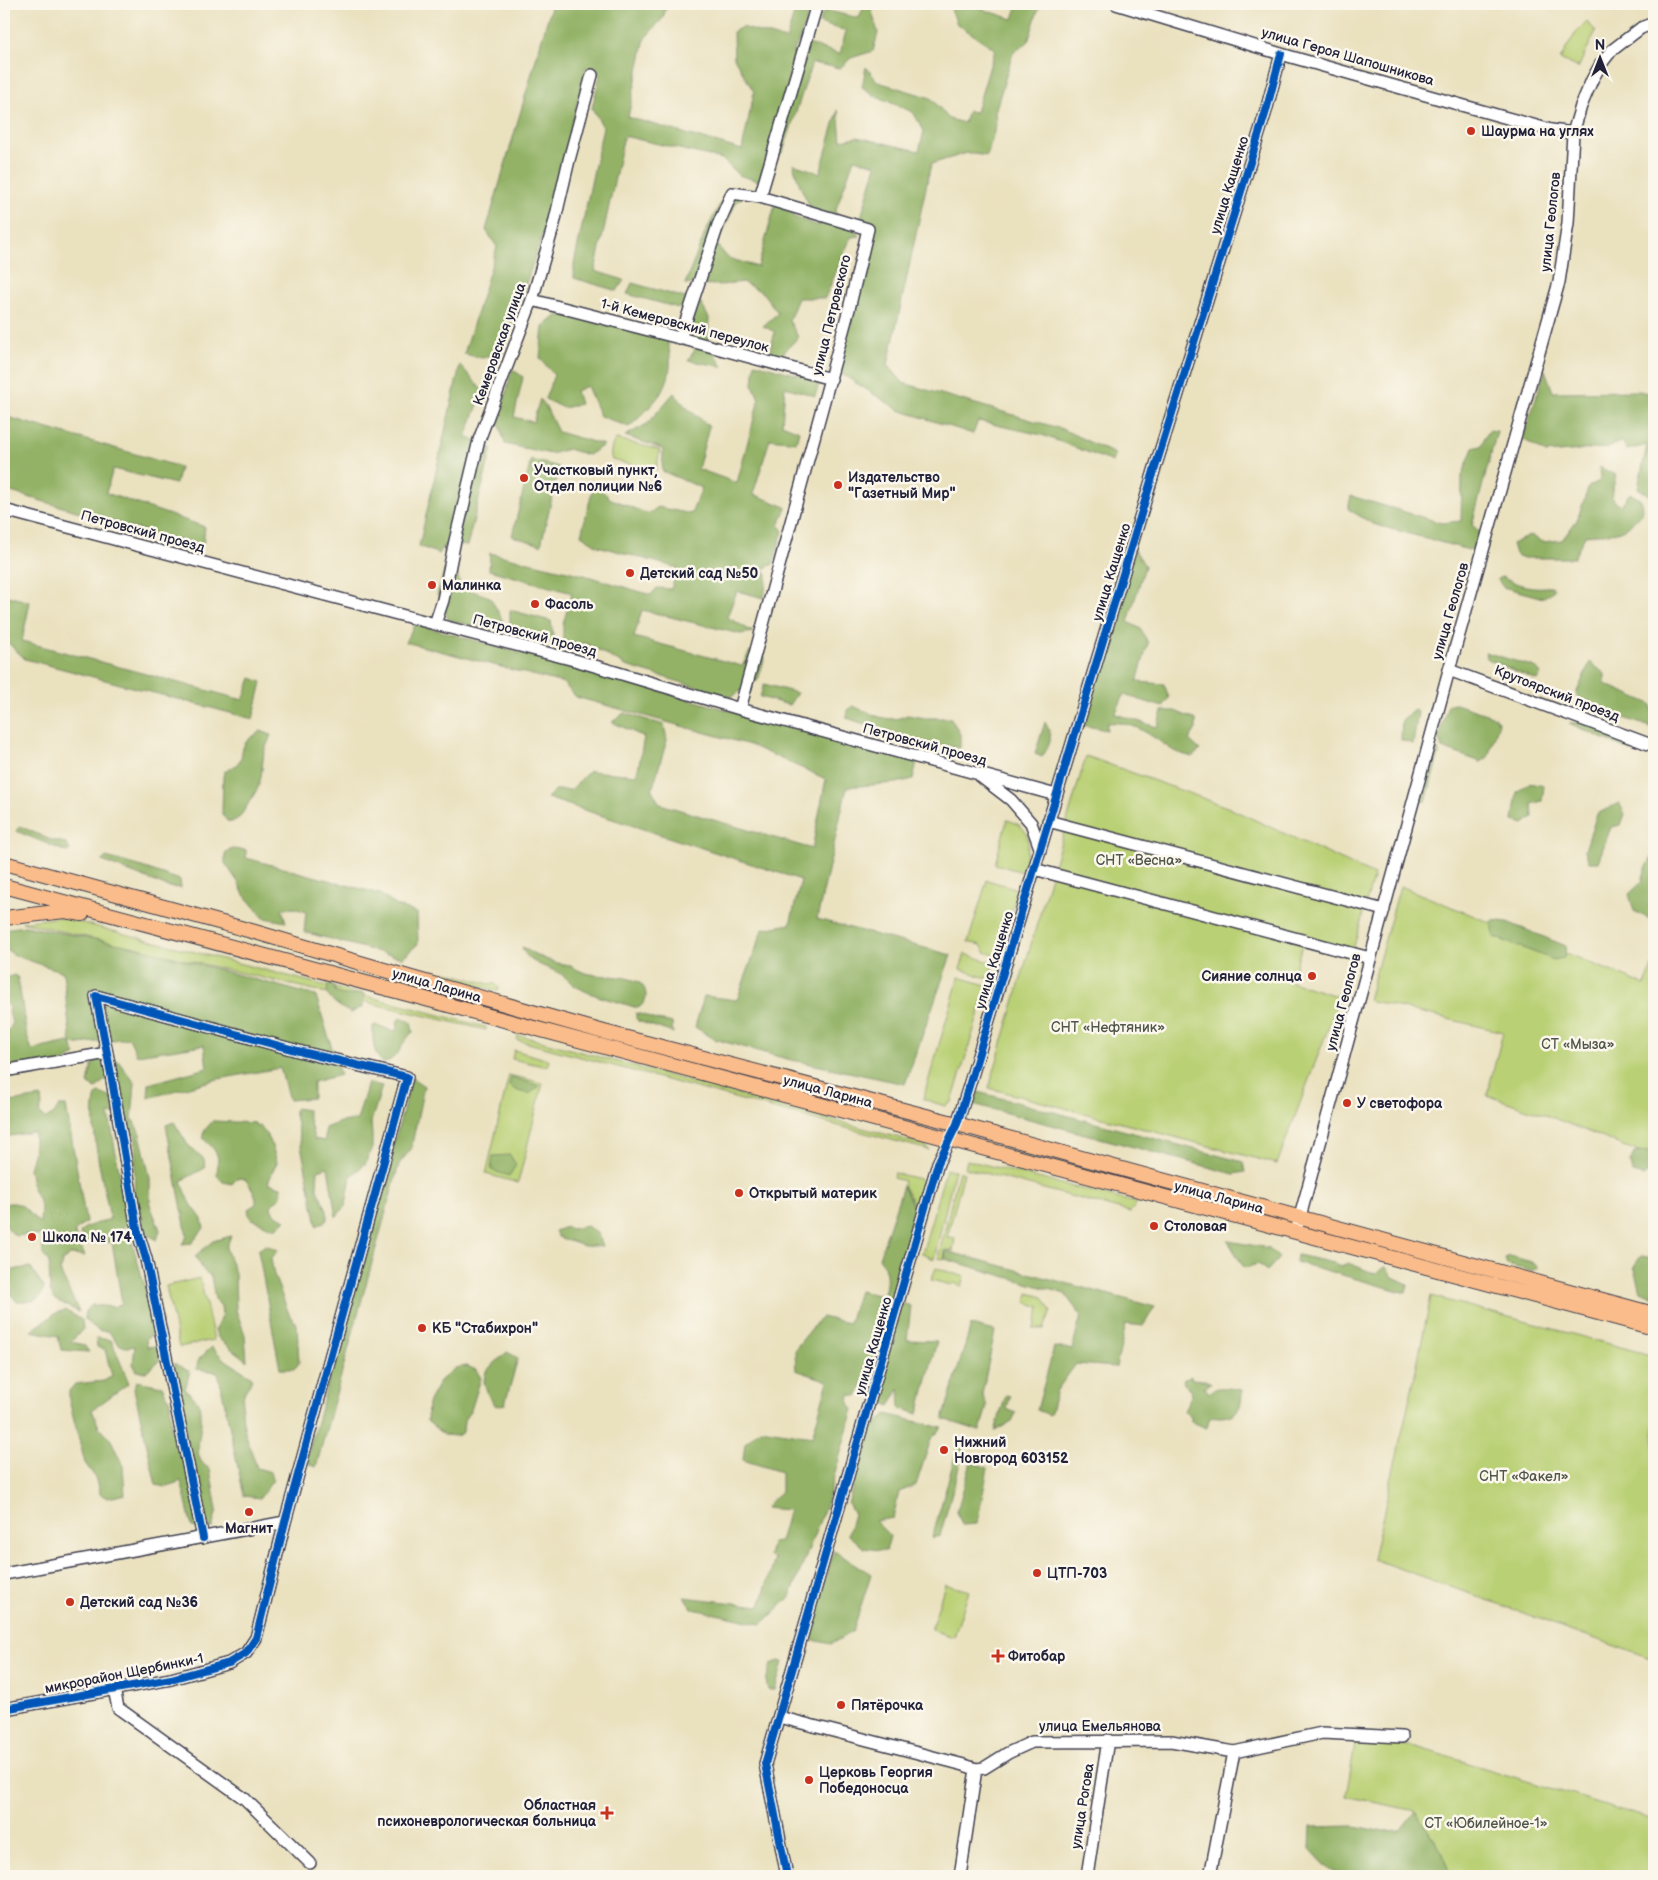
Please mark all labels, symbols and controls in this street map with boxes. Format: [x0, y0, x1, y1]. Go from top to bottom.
street label: улица Героя Шапошникова [1260, 24, 1437, 89]
north arrow [1576, 32, 1626, 82]
text: N [1595, 37, 1605, 54]
place label: Шаурма на углях [1481, 123, 1594, 140]
marker: Шаурма на углях [1465, 125, 1477, 137]
street label: улица Кащенко [1207, 134, 1252, 236]
street label: улица Геологов [1537, 171, 1564, 273]
street label: улица Петровского [808, 253, 855, 377]
street label: Кемеровская улица [469, 280, 530, 408]
street label: 1-й Кемеровский переулок [599, 295, 771, 356]
place label: Участковый пункт, Отдел полиции №6 [534, 462, 662, 495]
place label: Издательство "Газетный Мир" [848, 469, 956, 502]
marker: Участковый пункт, Отдел полиции №6 [518, 472, 530, 484]
marker: Издательство "Газетный Мир" [832, 479, 844, 491]
street label: Петровский проезд [79, 507, 207, 556]
street label: улица Кащенко [1089, 521, 1134, 623]
street label: улица Геологов [1428, 560, 1473, 662]
place label: Детский сад №50 [640, 565, 758, 582]
marker: Детский сад №50 [624, 567, 636, 579]
place label: Малинка [442, 577, 502, 594]
marker: Малинка [426, 579, 438, 591]
place label: Фасоль [545, 596, 594, 613]
marker: Фасоль [529, 598, 541, 610]
street label: Петровский проезд [471, 611, 599, 660]
street label: Крутоярский проезд [1492, 662, 1622, 725]
street label: Петровский проезд [861, 720, 989, 769]
park label: СНТ «Весна» [1096, 852, 1183, 869]
street label: улица Кащенко [972, 909, 1017, 1011]
street label: улица Геологов [1322, 951, 1365, 1053]
street label: улица Ларина [390, 965, 484, 1006]
place label: Сияние солнца [1202, 968, 1303, 985]
marker: Сияние солнца [1306, 970, 1318, 982]
park label: СНТ «Нефтяник» [1051, 1019, 1165, 1036]
park label: СТ «Мыза» [1541, 1036, 1615, 1053]
street label: улица Ларина [781, 1071, 875, 1112]
place label: У светофора [1357, 1095, 1443, 1112]
marker: У светофора [1341, 1097, 1353, 1109]
street label: улица Ларина [1172, 1177, 1266, 1218]
place label: Открытый материк [749, 1185, 877, 1202]
marker: Открытый материк [733, 1187, 745, 1199]
place label: Столовая [1164, 1218, 1227, 1235]
marker: Столовая [1148, 1220, 1160, 1232]
place label: Школа № 174 [42, 1229, 133, 1246]
marker: Школа № 174 [26, 1231, 38, 1243]
street label: улица Кащенко [851, 1295, 896, 1397]
place label: КБ "Стабихрон" [432, 1320, 538, 1337]
marker: КБ "Стабихрон" [416, 1322, 428, 1334]
place label: Нижний Новгород 603152 [954, 1434, 1069, 1467]
marker: Нижний Новгород 603152 [938, 1444, 950, 1456]
park label: СНТ «Факел» [1479, 1468, 1569, 1485]
marker: Магнит [243, 1506, 255, 1518]
place label: Магнит [225, 1520, 273, 1537]
place label: ЦТП-703 [1047, 1565, 1107, 1582]
marker: ЦТП-703 [1031, 1567, 1043, 1579]
place label: Детский сад №36 [80, 1594, 198, 1611]
marker: Детский сад №36 [64, 1596, 76, 1608]
place label: Фитобар [1008, 1648, 1066, 1665]
street label: микрорайон Щербинки-1 [43, 1650, 205, 1697]
marker: Фитобар [992, 1650, 1004, 1662]
place label: Пятёрочка [851, 1697, 924, 1714]
marker: Пятёрочка [835, 1699, 847, 1711]
street label: улица Емельянова [1039, 1718, 1162, 1735]
street label: улица Рогова [1067, 1761, 1098, 1850]
place label: Церковь Георгия Победоносца [819, 1764, 933, 1797]
marker: Церковь Георгия Победоносца [803, 1774, 815, 1786]
place label: Областная психоневрологическая больница [377, 1797, 597, 1830]
marker: Областная психоневрологическая больница [600, 1806, 614, 1820]
park label: СТ «Юбилейное-1» [1424, 1815, 1548, 1832]

